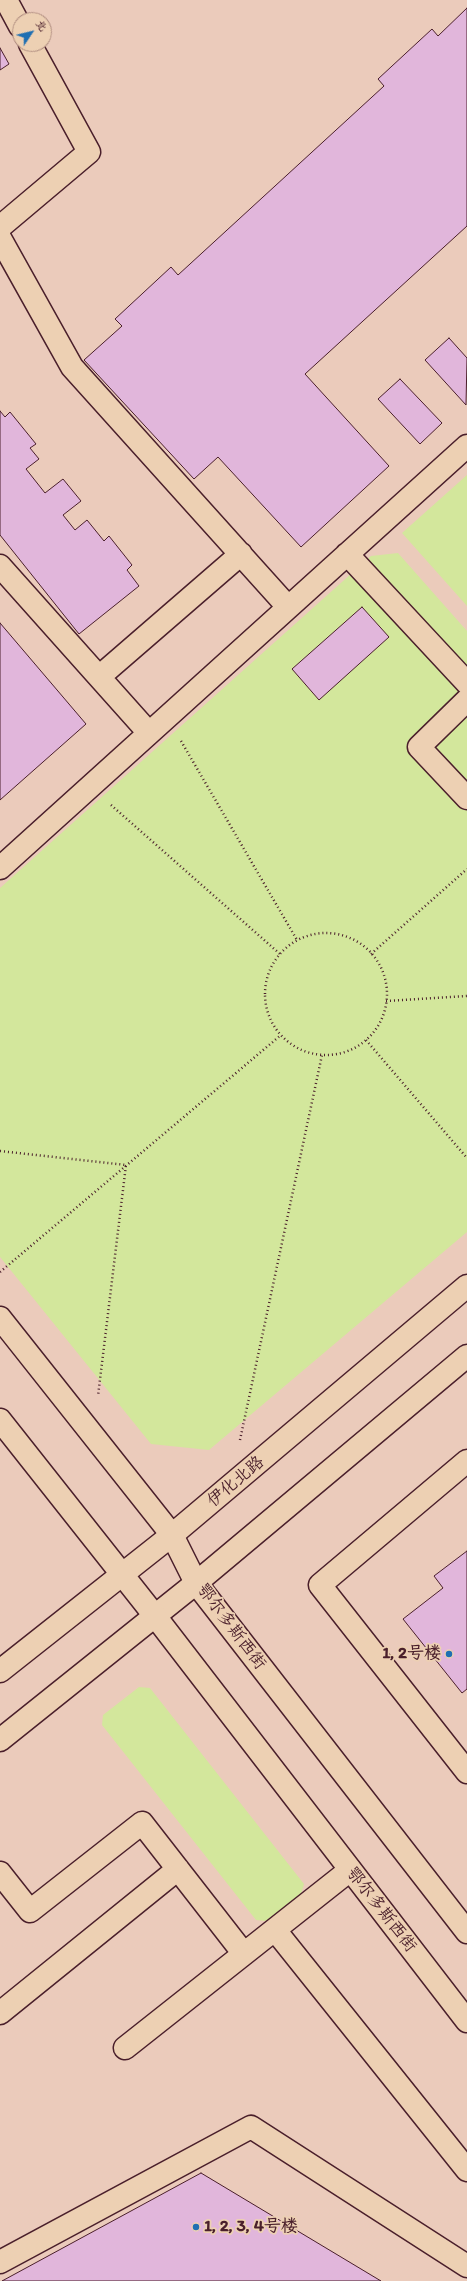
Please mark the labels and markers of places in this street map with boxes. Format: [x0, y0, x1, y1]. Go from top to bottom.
place label: 1, 2号楼 [382, 1644, 441, 1664]
marker: 1, 2号楼 [444, 1649, 454, 1659]
place label: 1, 2, 3, 4号楼 [204, 2217, 298, 2237]
marker: 1, 2, 3, 4号楼 [191, 2222, 201, 2232]

